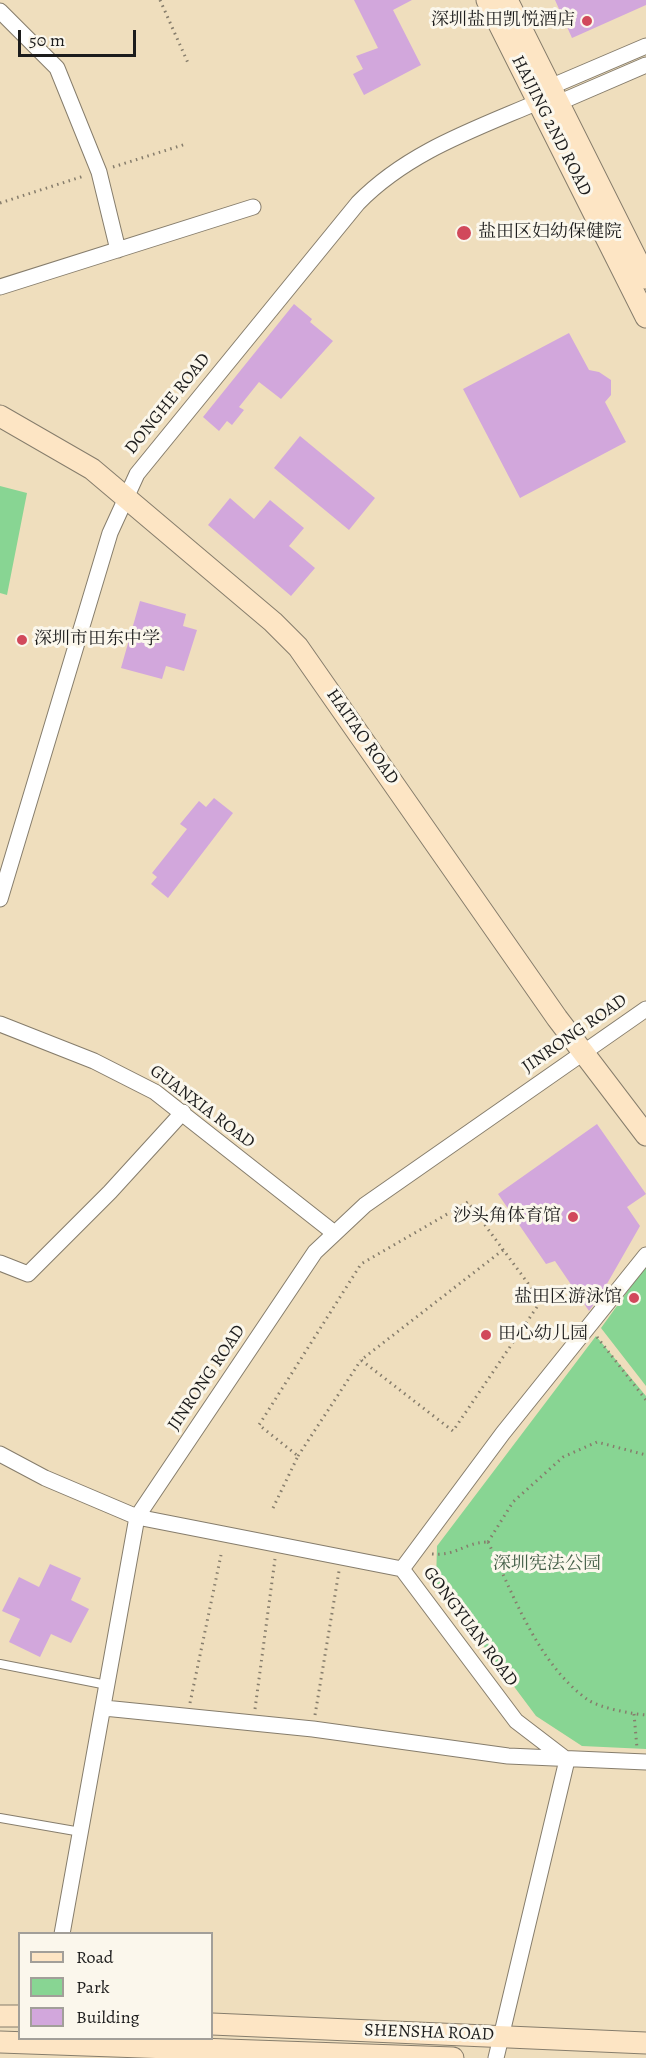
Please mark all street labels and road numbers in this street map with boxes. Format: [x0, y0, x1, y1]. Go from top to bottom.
street label: HAIJING 2ND ROAD [506, 52, 596, 200]
street label: DONGHE ROAD [121, 349, 215, 459]
street label: HAITAO ROAD [321, 685, 403, 789]
street label: JINRONG ROAD [518, 990, 632, 1078]
street label: GUANXIA ROAD [145, 1060, 259, 1154]
street label: JINRONG ROAD [164, 1321, 250, 1435]
street label: GONGYUAN ROAD [418, 1563, 522, 1691]
street label: SHENSHA ROAD [364, 2020, 494, 2046]

